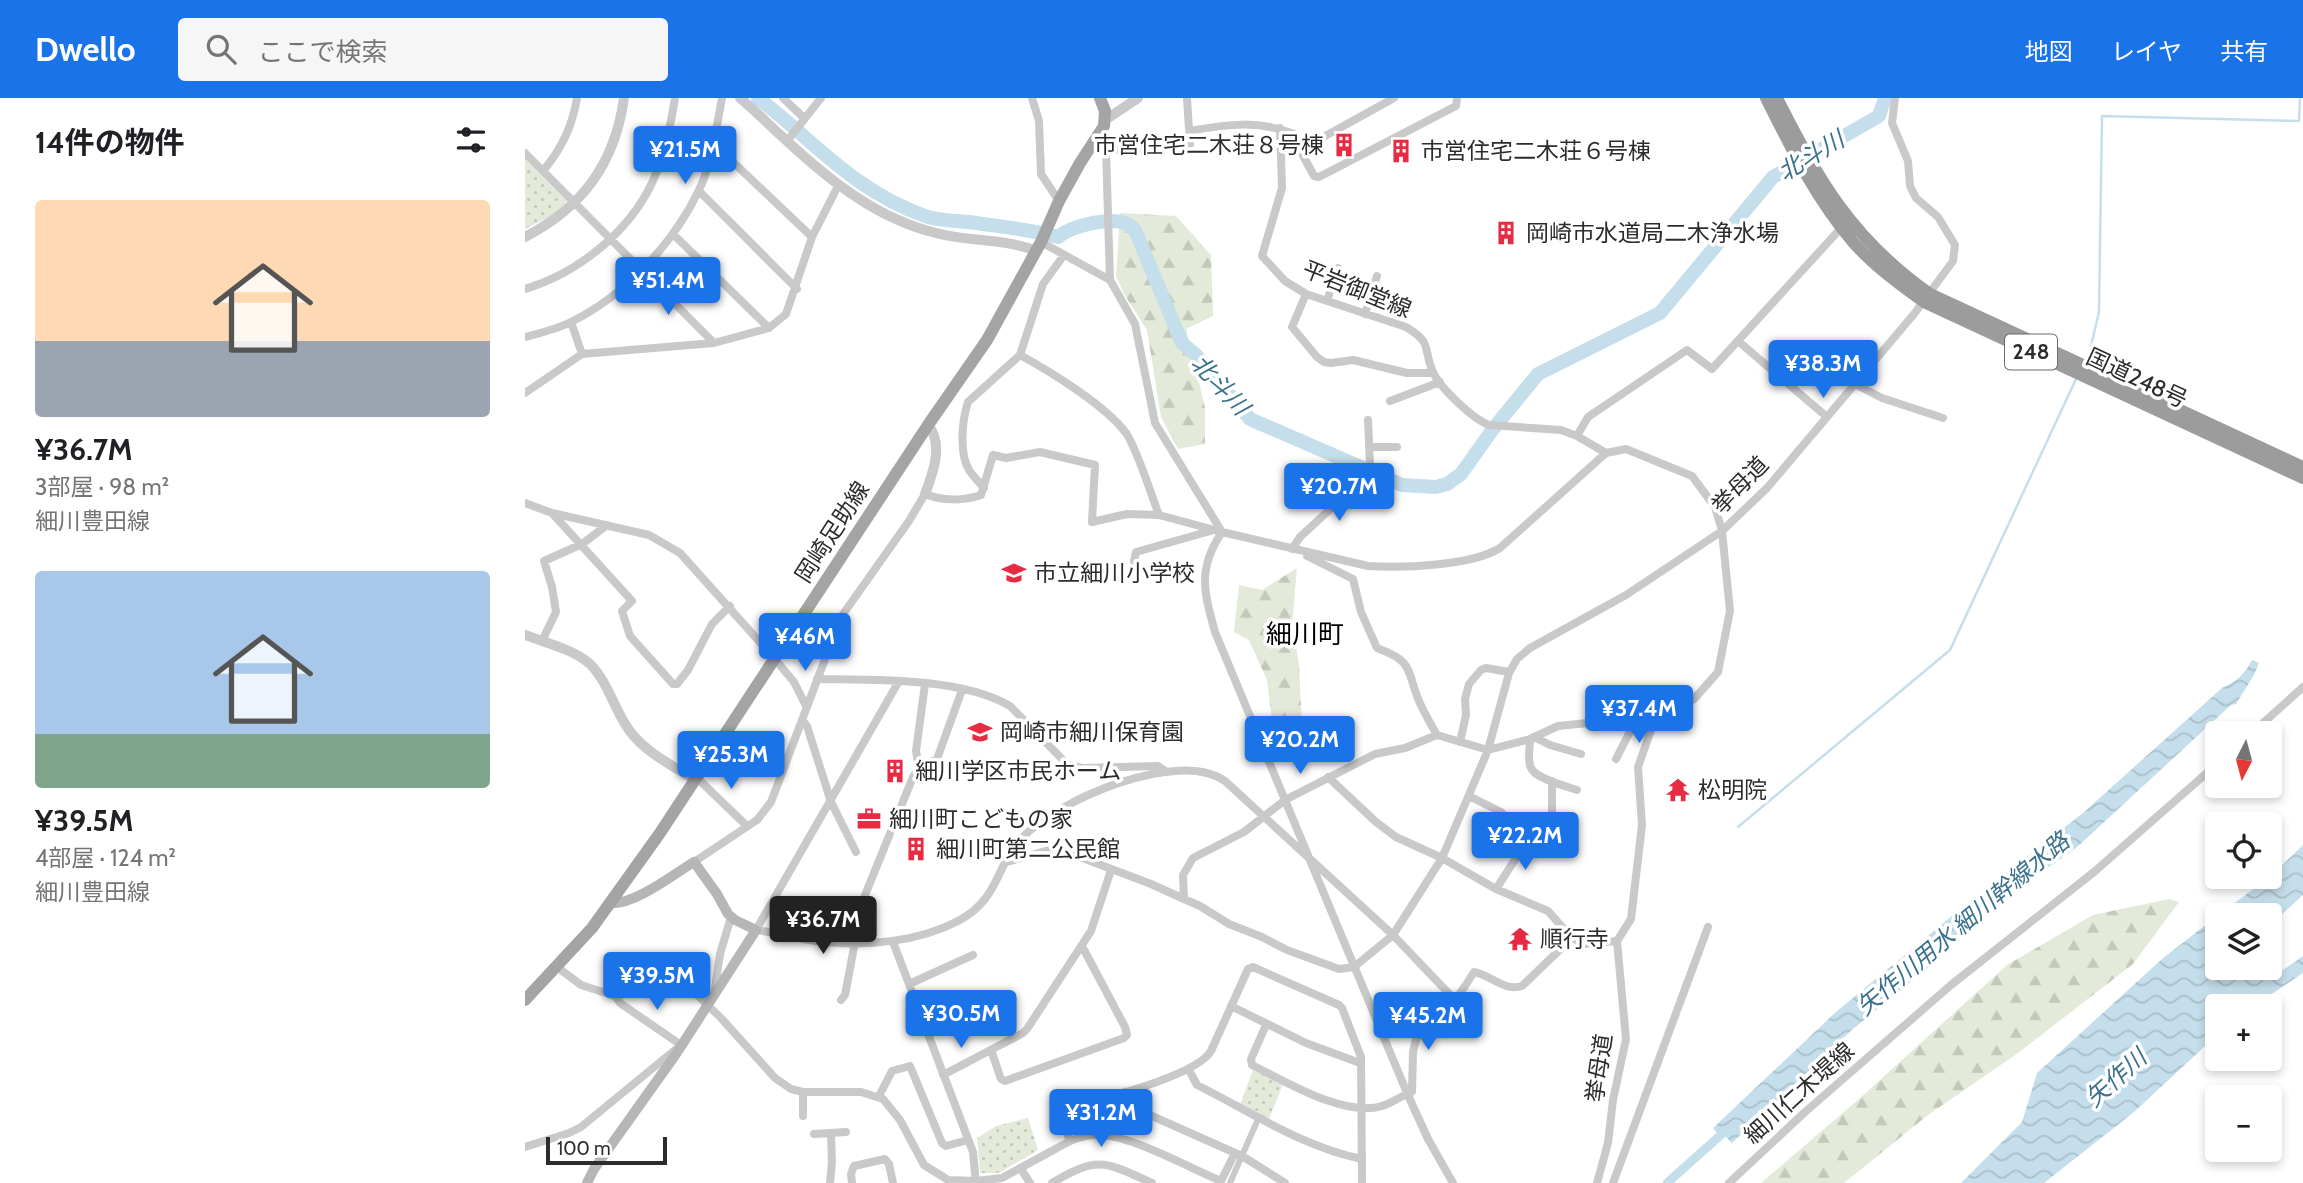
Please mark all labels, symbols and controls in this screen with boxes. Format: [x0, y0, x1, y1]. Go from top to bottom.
search box [178, 18, 668, 81]
text: Dwello [35, 29, 136, 69]
icon: search [202, 30, 240, 68]
text: ここで検索 [258, 36, 388, 68]
text: 地図 [2025, 37, 2073, 66]
text: レイヤ [2111, 37, 2182, 66]
text: 共有 [2220, 37, 2268, 66]
icon: filters [452, 121, 490, 159]
water label: 北斗川 [1772, 123, 1852, 187]
text: 14件の物件 [35, 124, 185, 161]
pin: ¥21.5M [628, 126, 742, 186]
place label: 市営住宅二木荘８号棟 [1094, 131, 1324, 159]
building icon: 市営住宅二木荘８号棟 [1330, 131, 1358, 159]
text: ¥21.5M [649, 135, 721, 163]
building icon: 市営住宅二木荘６号棟 [1387, 137, 1415, 165]
place label: 市営住宅二木荘６号棟 [1421, 137, 1651, 165]
building icon: 岡崎市水道局二木浄水場 [1492, 219, 1520, 247]
place label: 岡崎市水道局二木浄水場 [1526, 219, 1779, 247]
icon: home [200, 245, 326, 371]
street label: 平岩御堂線 [1298, 254, 1416, 324]
pin: ¥51.4M [611, 258, 725, 317]
text: ¥51.4M [631, 266, 705, 294]
road number: 248 [2005, 334, 2057, 370]
pin: ¥38.3M [1766, 341, 1880, 400]
street label: 国道248号 [2082, 342, 2192, 414]
water label: 北斗川 [1185, 348, 1258, 423]
text: ¥38.3M [1785, 349, 1861, 377]
text: ¥36.7M [35, 431, 133, 468]
street label: 挙母道 [1706, 450, 1774, 520]
pin: ¥20.7M [1282, 464, 1396, 523]
text: ¥20.7M [1300, 472, 1378, 500]
text: 3部屋 · 98 m² [35, 473, 169, 501]
street label: 岡崎足助線 [789, 476, 875, 588]
text: 細川豊田線 [35, 507, 150, 535]
school or university icon: 市立細川小学校 [1000, 559, 1028, 587]
place label: 市立細川小学校 [1034, 559, 1195, 587]
pin: ¥46M [764, 614, 846, 673]
icon: home [200, 616, 326, 742]
district label: 細川町 [1266, 618, 1344, 650]
text: ¥46M [775, 622, 835, 650]
pin: ¥37.4M [1582, 686, 1696, 745]
text: ¥37.4M [1601, 694, 1677, 722]
pin: ¥20.2M [1243, 716, 1357, 776]
school or university icon: 岡崎市細川保育園 [966, 718, 994, 746]
place label: 岡崎市細川保育園 [1000, 718, 1184, 746]
north arrow [2205, 721, 2282, 798]
map controls [2205, 721, 2282, 1162]
text: ¥20.2M [1261, 725, 1339, 753]
pin: ¥25.3M [674, 732, 788, 791]
text: ¥25.3M [693, 740, 769, 768]
building icon: 細川学区市民ホーム [881, 757, 909, 785]
place label: 細川学区市民ホーム [915, 757, 1121, 785]
temple icon: 松明院 [1664, 776, 1692, 804]
place label: 松明院 [1698, 776, 1767, 804]
text: ¥39.5M [35, 802, 133, 839]
office icon: 細川町こどもの家 [855, 805, 883, 833]
place label: 細川町こどもの家 [889, 805, 1073, 833]
pin: ¥22.2M [1468, 812, 1582, 872]
button: locate [2205, 812, 2282, 889]
text: ¥22.2M [1488, 821, 1562, 849]
water label: 矢作川用水 細川幹線水路 [1850, 825, 2077, 1021]
building icon: 細川町第二公民館 [902, 835, 930, 863]
place label: 細川町第二公民館 [936, 835, 1120, 863]
text: 4部屋 · 124 m² [35, 844, 176, 872]
text: 細川豊田線 [35, 878, 150, 906]
pin: ¥36.7M [766, 896, 880, 956]
button: layers [2205, 903, 2282, 980]
text: ¥36.7M [786, 905, 860, 933]
temple icon: 順行寺 [1506, 925, 1534, 953]
place label: 順行寺 [1540, 925, 1609, 953]
pin: ¥39.5M [600, 953, 714, 1012]
text: ¥39.5M [619, 961, 695, 989]
pin: ¥30.5M [904, 990, 1018, 1050]
pin: ¥45.2M [1371, 992, 1485, 1052]
button: + [2205, 994, 2282, 1071]
text: ¥30.5M [922, 999, 1000, 1027]
text: ¥45.2M [1390, 1001, 1466, 1029]
street label: 挙母道 [1580, 1032, 1618, 1104]
street label: 細川仁木堤線 [1738, 1036, 1860, 1150]
water label: 矢作川 [2079, 1041, 2154, 1112]
button: − [2205, 1085, 2282, 1162]
pin: ¥31.2M [1044, 1090, 1158, 1149]
text: ¥31.2M [1065, 1098, 1137, 1126]
scale bar [546, 1134, 667, 1166]
text: 100 m [557, 1137, 611, 1160]

